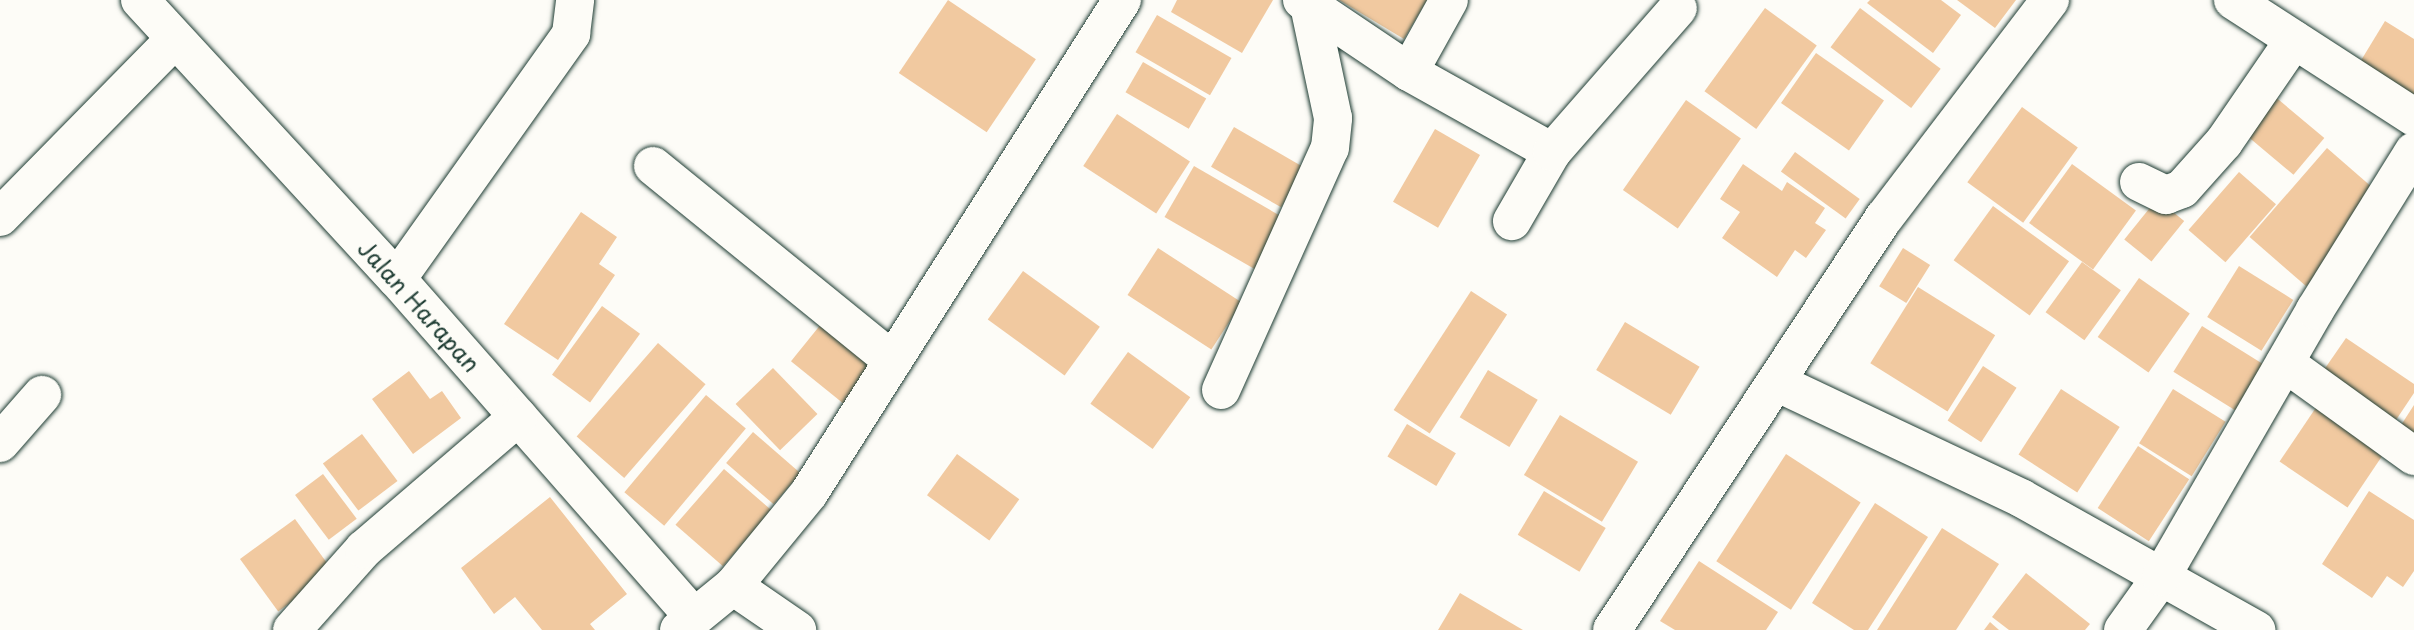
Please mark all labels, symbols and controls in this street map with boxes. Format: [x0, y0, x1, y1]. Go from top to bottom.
street label: Jalan Harapan [352, 234, 486, 378]

